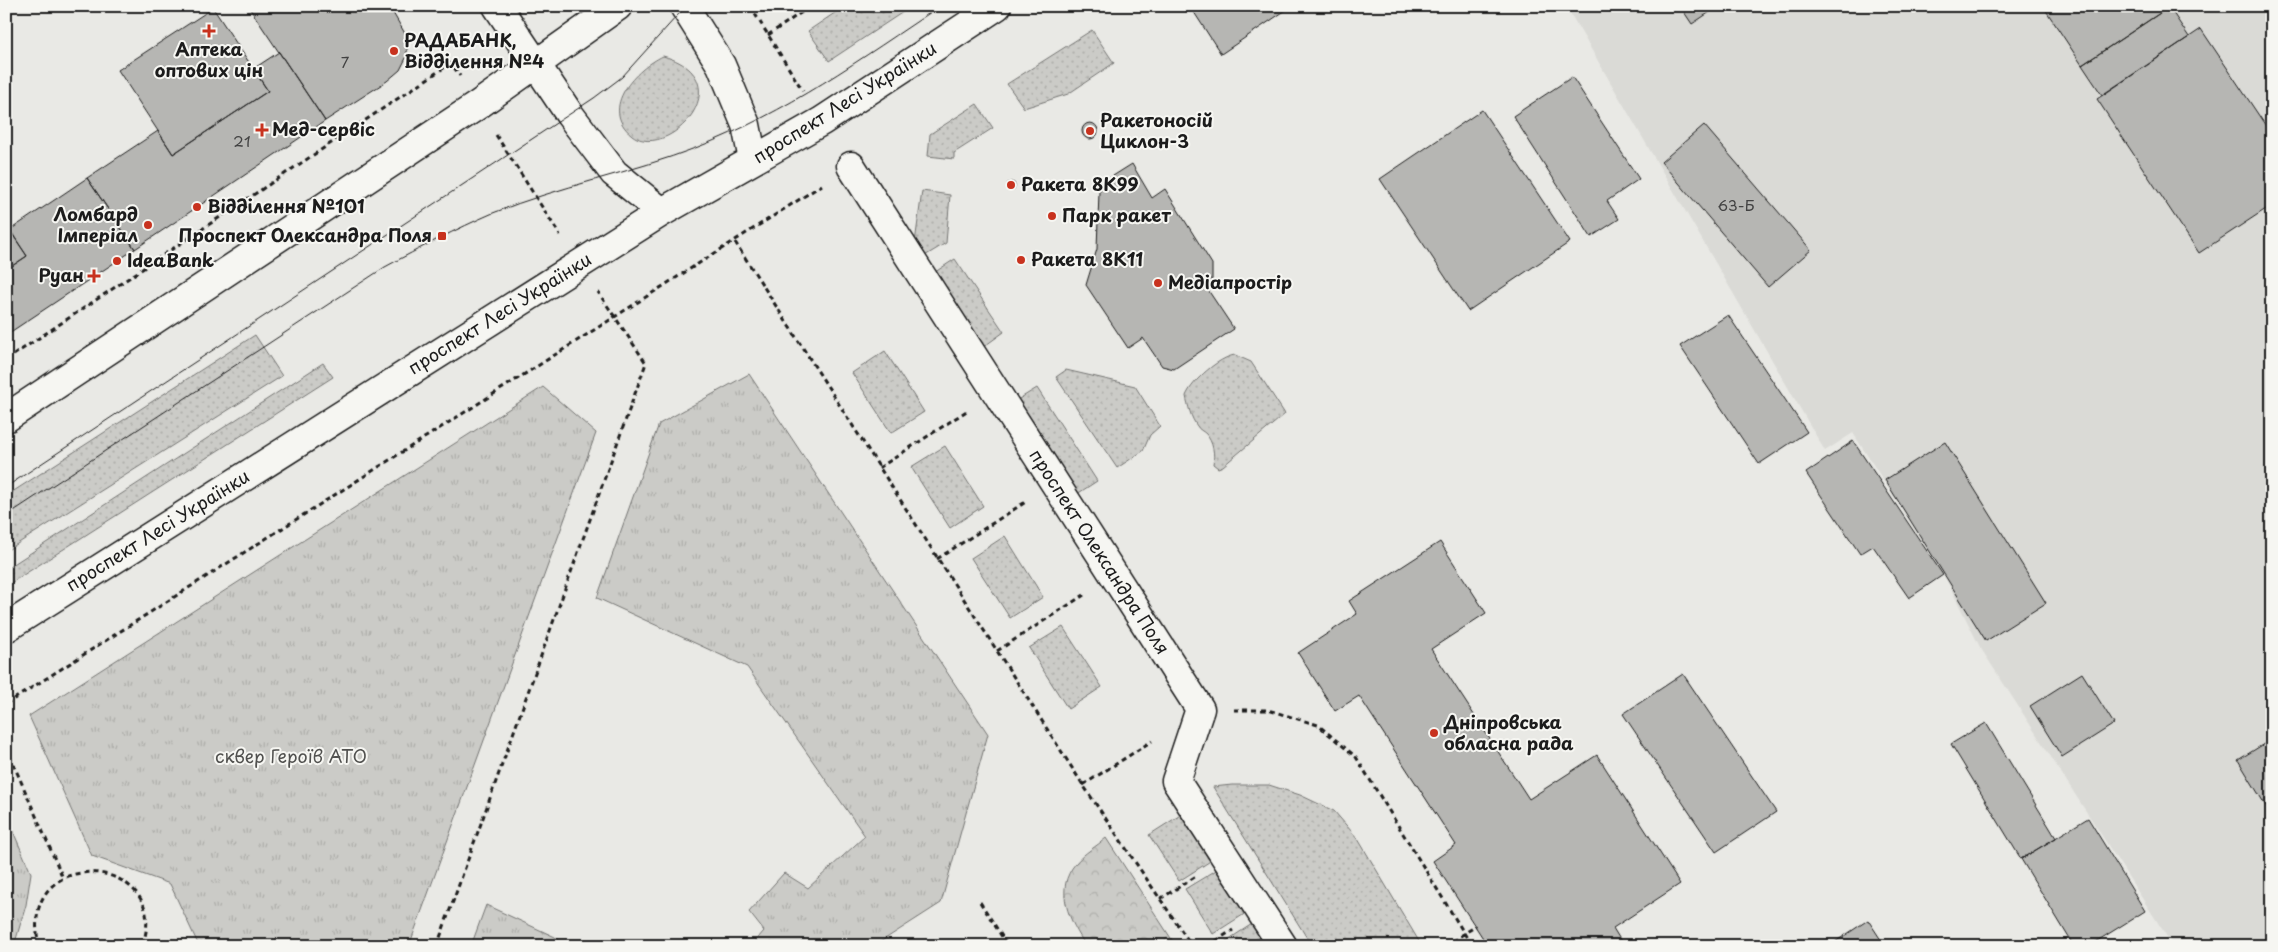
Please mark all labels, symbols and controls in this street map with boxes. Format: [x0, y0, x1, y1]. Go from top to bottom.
marker: Аптека оптових цін [203, 25, 215, 37]
place label: РАДАБАНК, Відділення №4 [404, 26, 544, 74]
street label: проспект Лесі Українки [747, 34, 941, 169]
place label: Аптека оптових цін [155, 35, 263, 83]
marker: РАДАБАНК, Відділення №4 [388, 45, 400, 57]
house number: 7 [341, 50, 350, 73]
place label: Ракетоносій Циклон-3 [1100, 106, 1213, 154]
place label: Мед-сервіс [272, 115, 375, 142]
marker: Мед-сервіс [256, 124, 268, 136]
marker: Ракетоносій Циклон-3 [1084, 125, 1096, 137]
house number: 21 [233, 129, 251, 152]
place label: Ракета 8К99 [1021, 170, 1139, 197]
marker: Ракета 8К99 [1005, 179, 1017, 191]
place label: Відділення №101 [207, 192, 365, 219]
house number: 63-Б [1717, 193, 1755, 216]
place label: Ломбард Імперіал [53, 200, 138, 248]
marker: Відділення №101 [191, 201, 203, 213]
place label: Парк ракет [1062, 201, 1171, 228]
marker: Парк ракет [1046, 210, 1058, 222]
marker: Ломбард Імперіал [142, 219, 154, 231]
place label: Проспект Олександра Поля [178, 221, 432, 248]
marker: Проспект Олександра Поля [436, 230, 448, 242]
street label: проспект Лесі Українки [402, 245, 596, 380]
place label: Ракета 8К11 [1031, 245, 1143, 272]
place label: IdeaBank [127, 246, 214, 273]
marker: Ракета 8К11 [1015, 254, 1027, 266]
marker: IdeaBank [111, 255, 123, 267]
place label: Руан [38, 261, 84, 288]
place label: Медіапростір [1168, 268, 1292, 295]
marker: Руан [88, 270, 100, 282]
marker: Медіапростір [1152, 277, 1164, 289]
street label: проспект Олександра Поля [1024, 443, 1177, 659]
street label: проспект Лесі Українки [60, 462, 254, 597]
place label: Дніпровська обласна рада [1443, 708, 1574, 756]
marker: Дніпровська обласна рада [1428, 727, 1440, 739]
park label: сквер Героїв АТО [215, 742, 367, 769]

